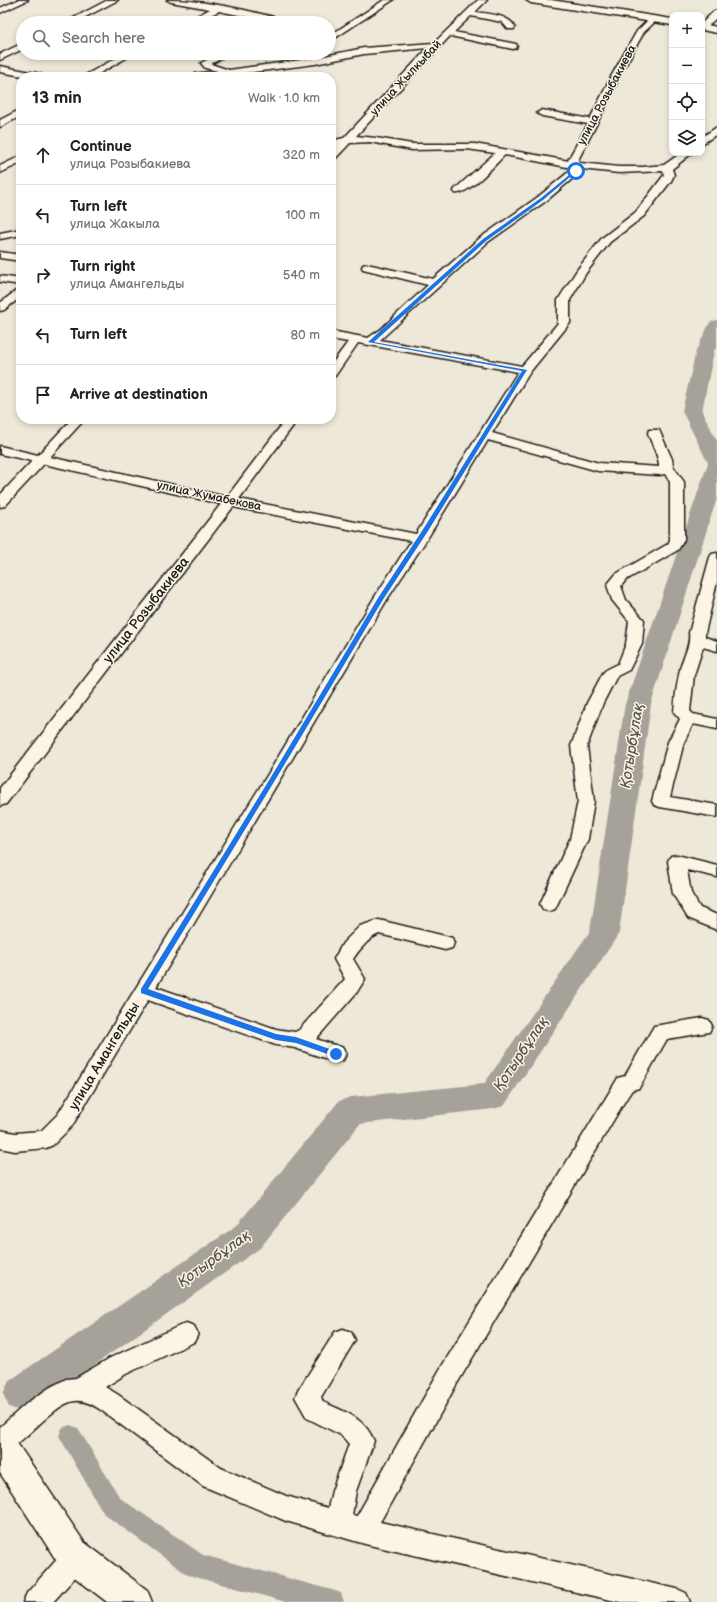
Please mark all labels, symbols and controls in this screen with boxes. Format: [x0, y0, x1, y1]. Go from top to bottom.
map controls [669, 12, 705, 156]
button: + [669, 12, 705, 48]
search box [16, 16, 336, 60]
icon: search [30, 27, 52, 49]
text: Search here [62, 29, 145, 48]
street label: улица Жылкыбай [367, 37, 445, 119]
street label: улица Розыбакиева [574, 42, 640, 148]
button: − [669, 48, 705, 84]
button: locate [669, 84, 705, 120]
text: 13 min [32, 88, 82, 108]
text: Walk · 1.0 km [248, 90, 320, 106]
button: layers [669, 120, 705, 156]
text: Continue [70, 137, 132, 156]
icon: ahead [32, 144, 54, 166]
text: 320 m [282, 147, 320, 163]
text: улица Розыбакиева [70, 156, 191, 172]
route start [567, 162, 585, 180]
text: Turn left [70, 197, 127, 216]
icon: left [32, 204, 54, 226]
text: 100 m [285, 207, 320, 223]
text: улица Жакыла [70, 216, 160, 232]
text: Turn right [70, 257, 135, 276]
icon: right [32, 264, 54, 286]
text: 540 m [283, 267, 320, 283]
text: улица Амангельды [70, 276, 184, 292]
icon: left [32, 324, 54, 346]
text: Turn left [70, 325, 127, 344]
text: 80 m [291, 327, 320, 343]
icon: arrive [32, 384, 54, 406]
text: Arrive at destination [70, 385, 208, 404]
street label: улица Жумабекова [155, 478, 263, 514]
street label: улица Розыбакиева [99, 553, 193, 666]
water label: Қотырбұлақ [616, 702, 648, 790]
street label: улица Амангельды [65, 999, 143, 1113]
water label: Қотырбұлақ [489, 1013, 553, 1095]
route end [327, 1045, 345, 1063]
water label: Қотырбұлақ [174, 1226, 255, 1292]

